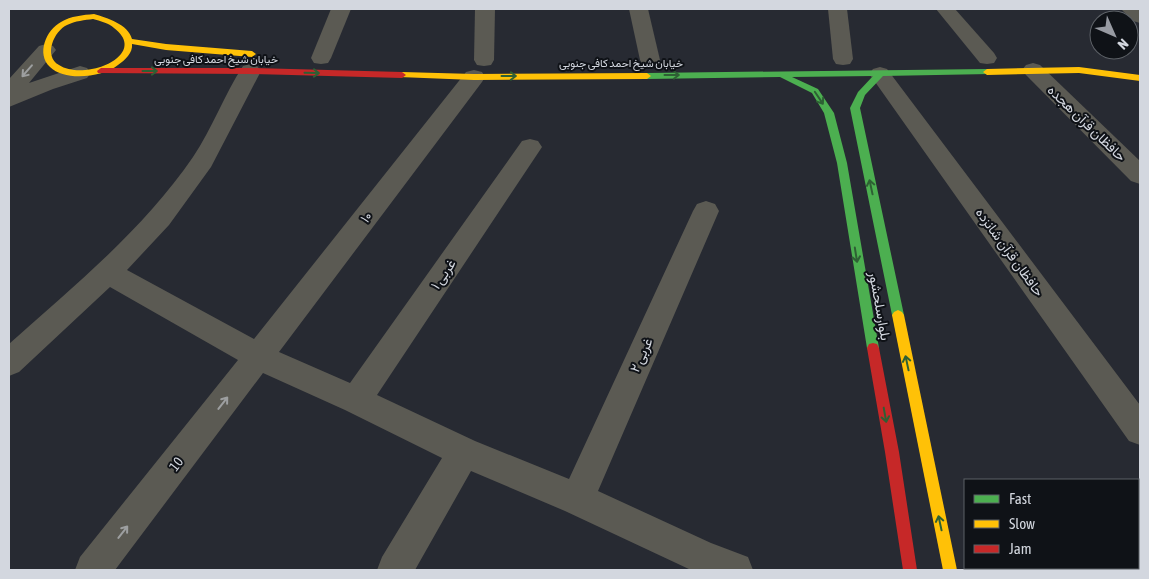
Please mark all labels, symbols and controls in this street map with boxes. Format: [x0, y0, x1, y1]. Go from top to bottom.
north arrow [1089, 10, 1139, 60]
text: N [1115, 36, 1132, 53]
street label: خیابان شیخ احمد کافی جنوبی [154, 53, 278, 67]
street label: خیابان شیخ احمد کافی جنوبی [559, 57, 683, 71]
one-way arrow [22, 64, 33, 77]
one-way arrow [141, 66, 157, 76]
one-way arrow [304, 68, 320, 77]
one-way arrow [664, 71, 680, 80]
one-way arrow [501, 72, 517, 81]
street label: حافظان قرآن هجده [1044, 82, 1129, 165]
one-way arrow [814, 91, 824, 105]
one-way arrow [866, 180, 875, 196]
street label: حافظان قرآن شانزده [972, 205, 1048, 300]
street label: ۱۰ [357, 208, 375, 226]
one-way arrow [852, 246, 862, 262]
street label: ۱ غربی [427, 256, 460, 293]
street label: بلوارسلحشور [865, 269, 894, 342]
street label: ۲ غربی [626, 335, 657, 375]
one-way arrow [902, 356, 912, 372]
one-way arrow [217, 397, 228, 410]
one-way arrow [881, 406, 890, 422]
street label: 10 [166, 454, 187, 474]
legend [964, 479, 1139, 569]
text: Fast [1009, 490, 1031, 507]
one-way arrow [935, 515, 945, 531]
text: Slow [1009, 515, 1035, 532]
one-way arrow [117, 526, 128, 539]
text: Jam [1009, 540, 1032, 557]

